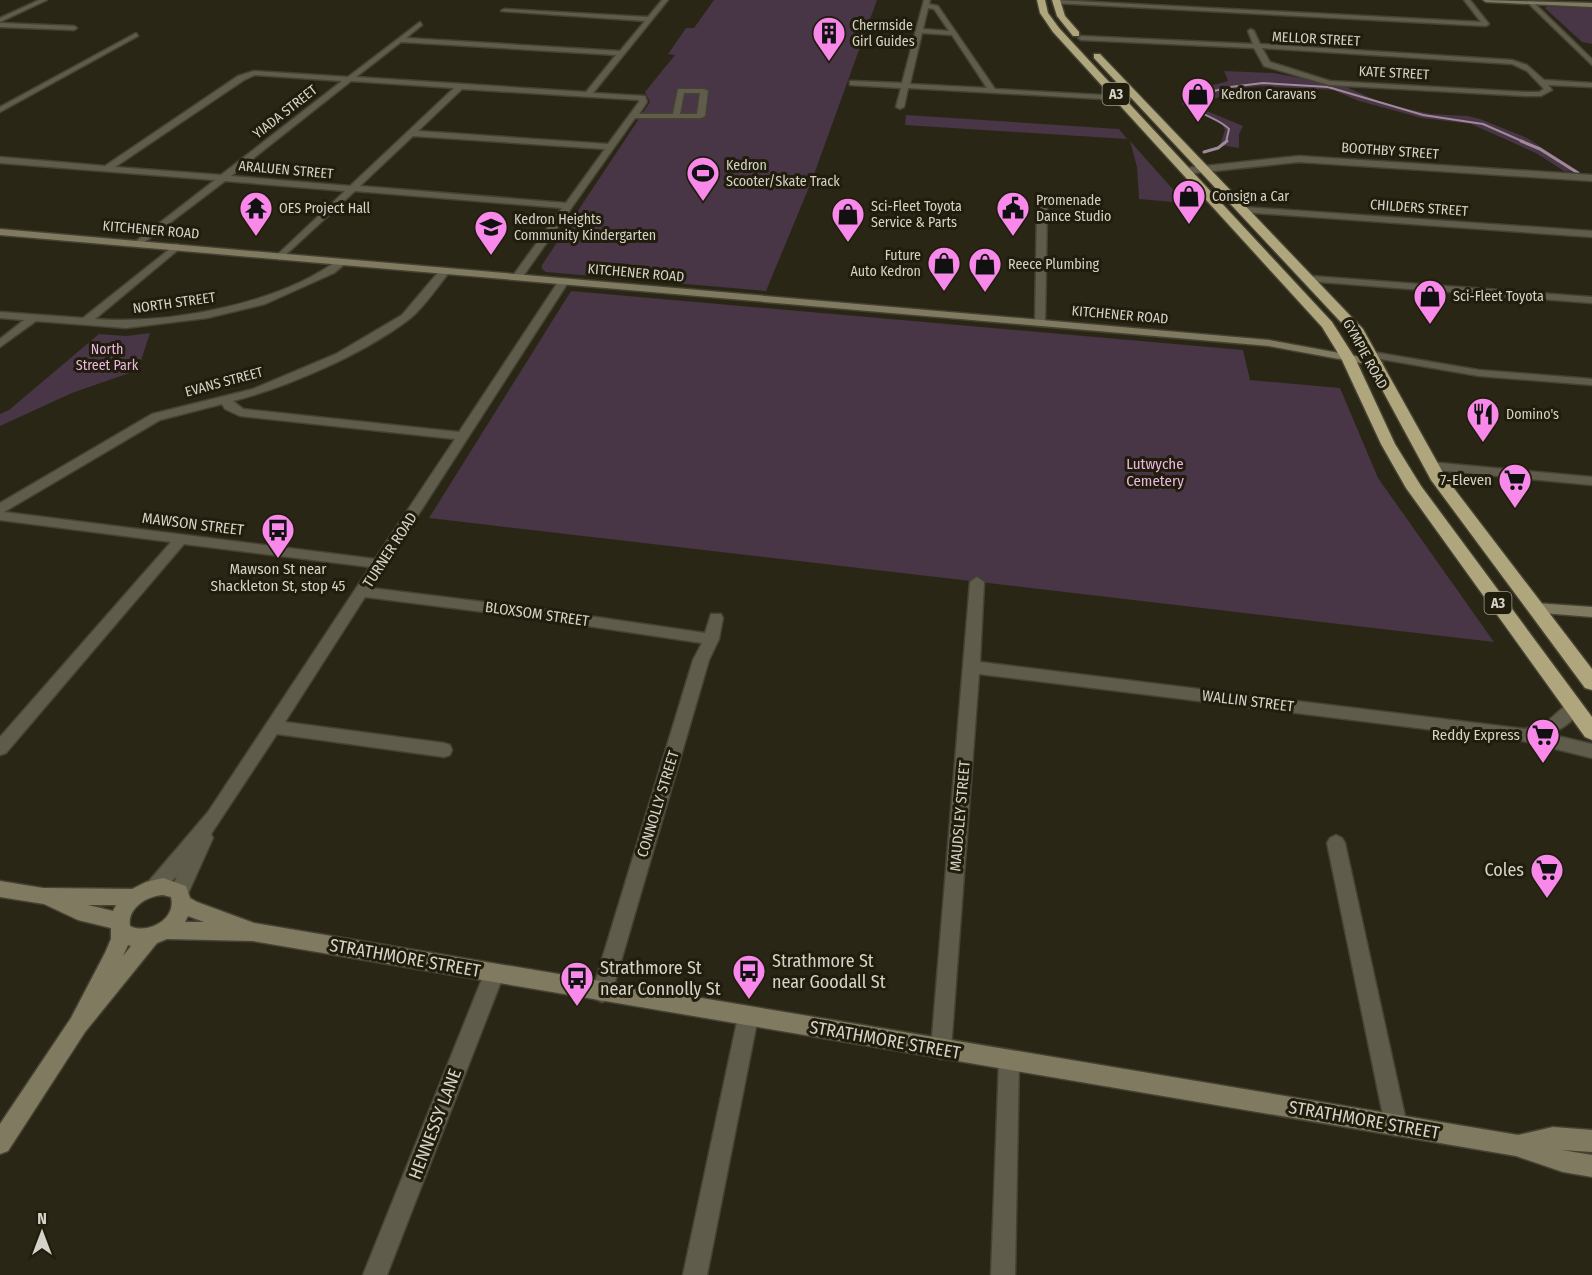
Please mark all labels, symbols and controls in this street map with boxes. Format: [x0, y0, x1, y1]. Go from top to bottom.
building icon: Chermside Girl Guides [811, 15, 847, 62]
place label: Chermside Girl Guides [852, 17, 915, 50]
street label: MELLOR STREET [1271, 28, 1361, 50]
street label: KATE STREET [1358, 63, 1430, 83]
shop icon: Kedron Caravans [1180, 76, 1216, 123]
street label: YIADA STREET [249, 81, 321, 142]
road number: A3 [1102, 83, 1130, 105]
place label: Kedron Caravans [1221, 86, 1316, 103]
street label: BOOTHBY STREET [1341, 139, 1440, 163]
sports icon: Kedron Scooter/Skate Track [685, 155, 721, 202]
street label: ARALUEN STREET [238, 157, 335, 183]
place label: Kedron Scooter/Skate Track [726, 157, 840, 190]
shop icon: Consign a Car [1171, 178, 1207, 225]
place label: Consign a Car [1212, 188, 1289, 205]
temple icon: OES Project Hall [238, 190, 274, 237]
public building icon: Promenade Dance Studio [995, 190, 1031, 237]
place label: Promenade Dance Studio [1036, 192, 1111, 225]
shop icon: Sci-Fleet Toyota Service & Parts [830, 196, 866, 243]
street label: CHILDERS STREET [1369, 196, 1469, 220]
place label: Sci-Fleet Toyota Service & Parts [871, 198, 962, 231]
place label: OES Project Hall [279, 200, 371, 217]
school or university icon: Kedron Heights Community Kindergarten [473, 209, 509, 256]
place label: Kedron Heights Community Kindergarten [514, 211, 656, 244]
street label: KITCHENER ROAD [102, 217, 200, 243]
shop icon: Future Auto Kedron [926, 245, 962, 292]
shop icon: Reece Plumbing [967, 246, 1003, 293]
place label: Future Auto Kedron [850, 247, 921, 280]
place label: Reece Plumbing [1008, 256, 1100, 273]
street label: KITCHENER ROAD [587, 260, 685, 286]
shop icon: Sci-Fleet Toyota [1412, 278, 1448, 325]
place label: Sci-Fleet Toyota [1453, 288, 1544, 305]
street label: NORTH STREET [132, 289, 217, 317]
street label: KITCHENER ROAD [1071, 302, 1169, 328]
street label: GYMPIE ROAD [1339, 316, 1391, 392]
park label: North Street Park [76, 341, 139, 374]
street label: EVANS STREET [183, 363, 265, 401]
restaurant icon: Domino's [1465, 396, 1501, 443]
place label: Domino's [1506, 406, 1559, 423]
park label: Lutwyche Cemetery [1126, 455, 1184, 490]
supermarket icon: 7-Eleven [1497, 462, 1533, 509]
place label: 7-Eleven [1440, 471, 1492, 489]
street label: MAWSON STREET [141, 509, 245, 539]
street label: TURNER ROAD [359, 509, 421, 591]
bus stop icon: Mawson St near Shackleton St, stop 45 [260, 512, 296, 559]
place label: Mawson St near Shackleton St, stop 45 [211, 560, 346, 595]
road number: A3 [1484, 592, 1512, 614]
street label: BLOXSOM STREET [484, 598, 590, 630]
street label: WALLIN STREET [1201, 686, 1295, 716]
supermarket icon: Reddy Express [1525, 717, 1561, 764]
place label: Reddy Express [1432, 726, 1520, 744]
street label: CONNOLLY STREET [633, 748, 683, 859]
street label: MAUDSLEY STREET [946, 760, 974, 872]
supermarket icon: Coles [1529, 852, 1565, 899]
place label: Coles [1485, 859, 1524, 881]
street label: STRATHMORE STREET [328, 934, 483, 982]
place label: Strathmore St near Goodall St [772, 950, 886, 993]
bus stop icon: Strathmore St near Goodall St [731, 953, 767, 1000]
place label: Strathmore St near Connolly St [600, 957, 721, 1000]
bus stop icon: Strathmore St near Connolly St [559, 960, 595, 1007]
street label: STRATHMORE STREET [808, 1016, 963, 1064]
street label: HENNESSY LANE [404, 1066, 466, 1182]
street label: STRATHMORE STREET [1287, 1096, 1442, 1144]
north arrow [12, 1203, 72, 1263]
text: N [37, 1209, 47, 1228]

